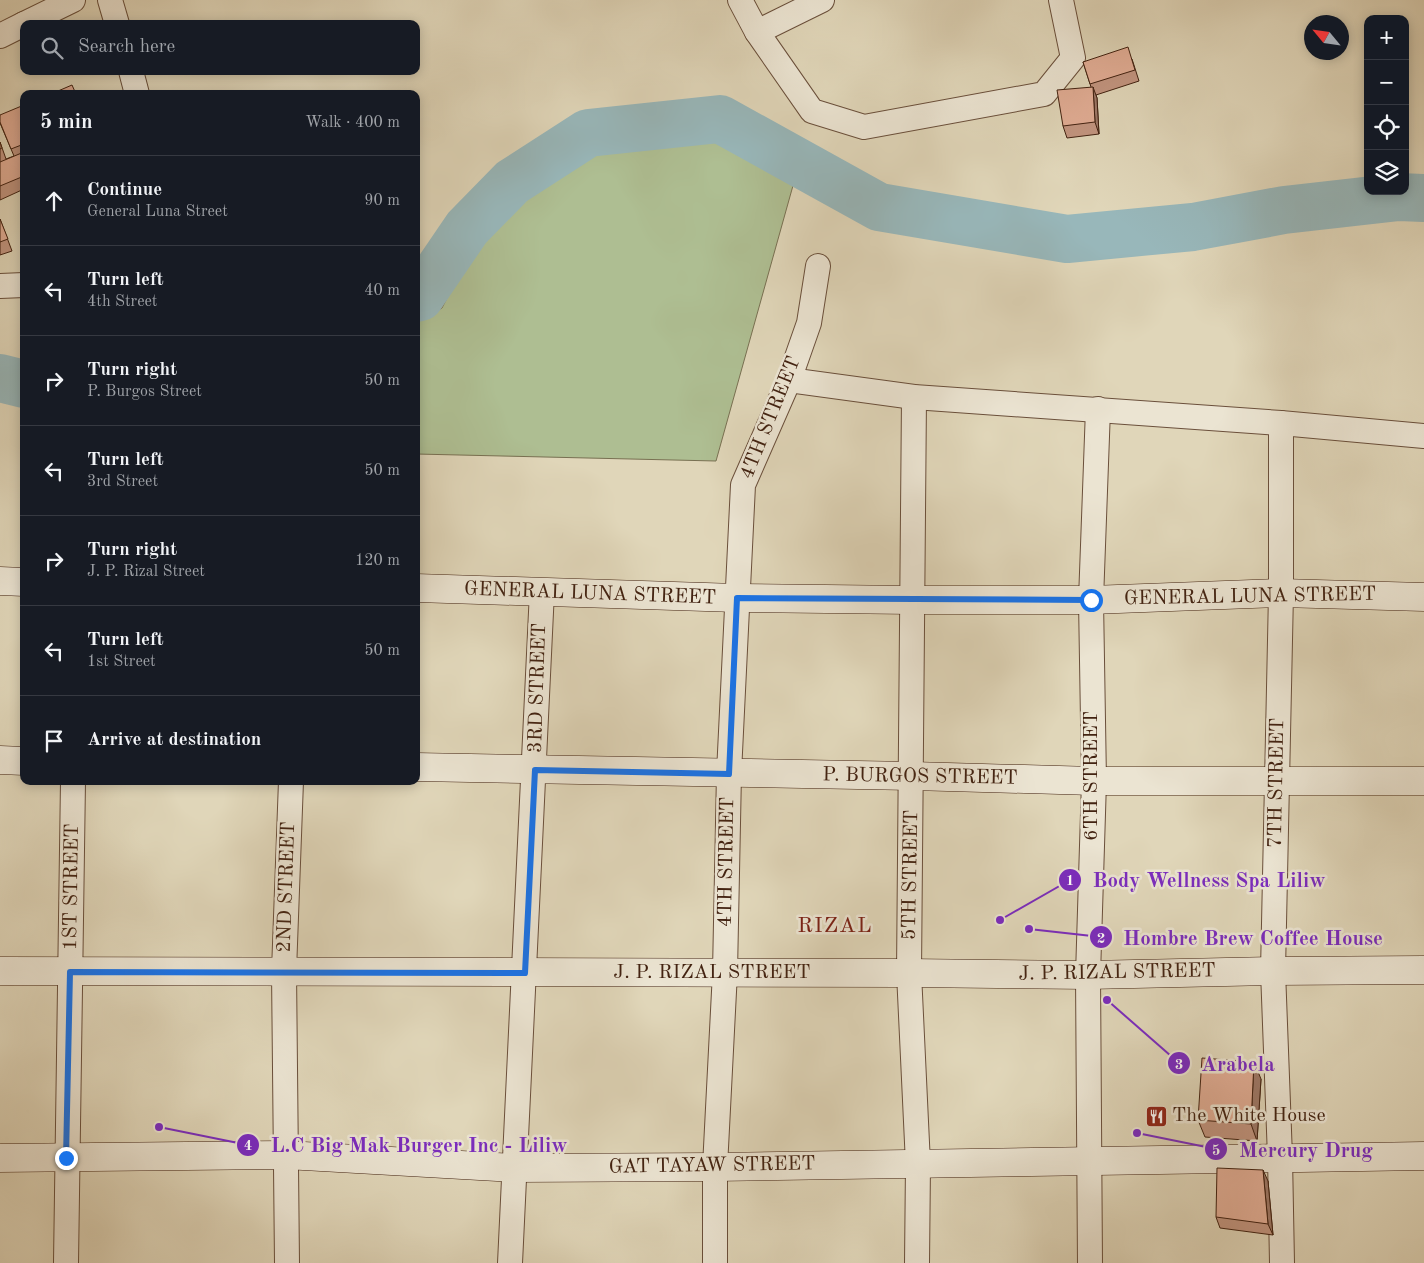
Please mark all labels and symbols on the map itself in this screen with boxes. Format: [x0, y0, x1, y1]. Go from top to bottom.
north arrow [1304, 15, 1349, 60]
street label: 4TH STREET [737, 354, 805, 482]
street label: GENERAL LUNA STREET [464, 580, 716, 608]
street label: GENERAL LUNA STREET [1124, 585, 1376, 609]
route start [1080, 589, 1103, 612]
street label: 3RD STREET [526, 623, 550, 753]
street label: 6TH STREET [1082, 711, 1102, 841]
street label: 7TH STREET [1266, 718, 1288, 848]
street label: P. BURGOS STREET [822, 765, 1018, 789]
street label: 4TH STREET [716, 797, 738, 927]
street label: 5TH STREET [900, 810, 922, 940]
street label: 2ND STREET [275, 821, 299, 953]
street label: 1ST STREET [61, 823, 83, 951]
callout: Body Wellness Spa Liliw [1058, 862, 1336, 898]
text: Body Wellness Spa Liliw [1093, 871, 1325, 892]
text: 1 [1066, 874, 1074, 889]
district label: RIZAL [797, 915, 873, 937]
callout: Hombre Brew Coffee House [1088, 919, 1393, 955]
text: Hombre Brew Coffee House [1123, 929, 1383, 950]
text: 2 [1097, 932, 1105, 947]
street label: J. P. RIZAL STREET [1018, 961, 1216, 985]
street label: J. P. RIZAL STREET [613, 963, 811, 983]
callout: Arabela [1167, 1045, 1285, 1081]
text: Arabela [1201, 1055, 1275, 1076]
text: 3 [1175, 1058, 1183, 1073]
restaurant icon: The White House [1144, 1104, 1168, 1128]
place label: The White House [1172, 1106, 1326, 1126]
callout: L.C Big Mak Burger Inc - Liliw [236, 1127, 578, 1163]
callout: Mercury Drug [1204, 1131, 1383, 1167]
text: L.C Big Mak Burger Inc - Liliw [271, 1136, 567, 1157]
text: 4 [244, 1139, 252, 1154]
text: Mercury Drug [1239, 1141, 1373, 1162]
text: 5 [1212, 1144, 1220, 1159]
route end [55, 1147, 78, 1170]
street label: GAT TAYAW STREET [608, 1154, 816, 1178]

